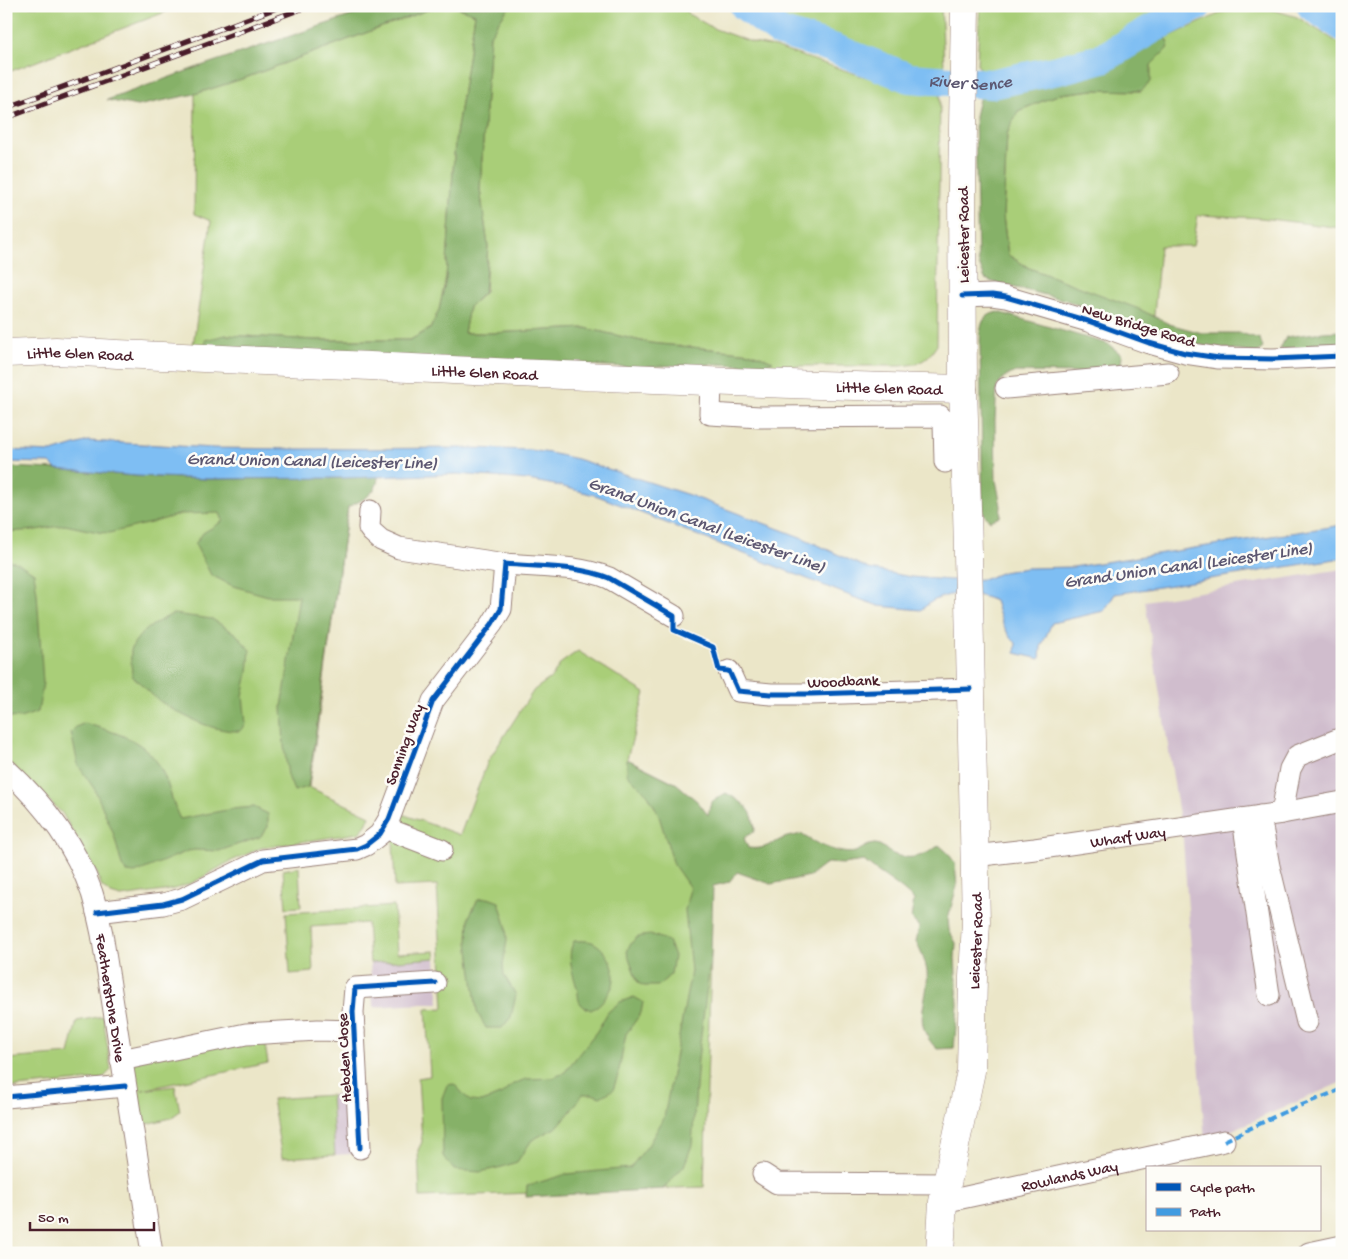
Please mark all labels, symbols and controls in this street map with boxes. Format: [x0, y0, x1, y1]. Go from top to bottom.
water label: River Sence [928, 71, 1014, 97]
street label: Leicester Road [956, 185, 975, 283]
street label: New Bridge Road [1079, 301, 1199, 354]
street label: Little Glen Road [27, 345, 135, 368]
street label: Little Glen Road [431, 363, 539, 387]
street label: Little Glen Road [836, 380, 944, 402]
water label: Grand Union Canal (Leicester Line) [187, 450, 438, 475]
water label: Grand Union Canal (Leicester Line) [585, 474, 828, 579]
water label: Grand Union Canal (Leicester Line) [1063, 539, 1315, 594]
street label: Woodbank [807, 673, 881, 694]
street label: Sonning Way [383, 702, 430, 789]
street label: Wharf Way [1089, 824, 1167, 854]
street label: Leicester Road [967, 891, 989, 990]
street label: Featherstone Drive [89, 932, 128, 1064]
street label: Hebden Close [335, 1012, 358, 1103]
street label: Rowlands Way [1020, 1158, 1120, 1198]
legend [1146, 1166, 1320, 1232]
text: Cycle path [1190, 1180, 1255, 1198]
scale bar [30, 1199, 154, 1231]
text: Path [1189, 1204, 1221, 1222]
text: 50 m [38, 1210, 69, 1228]

